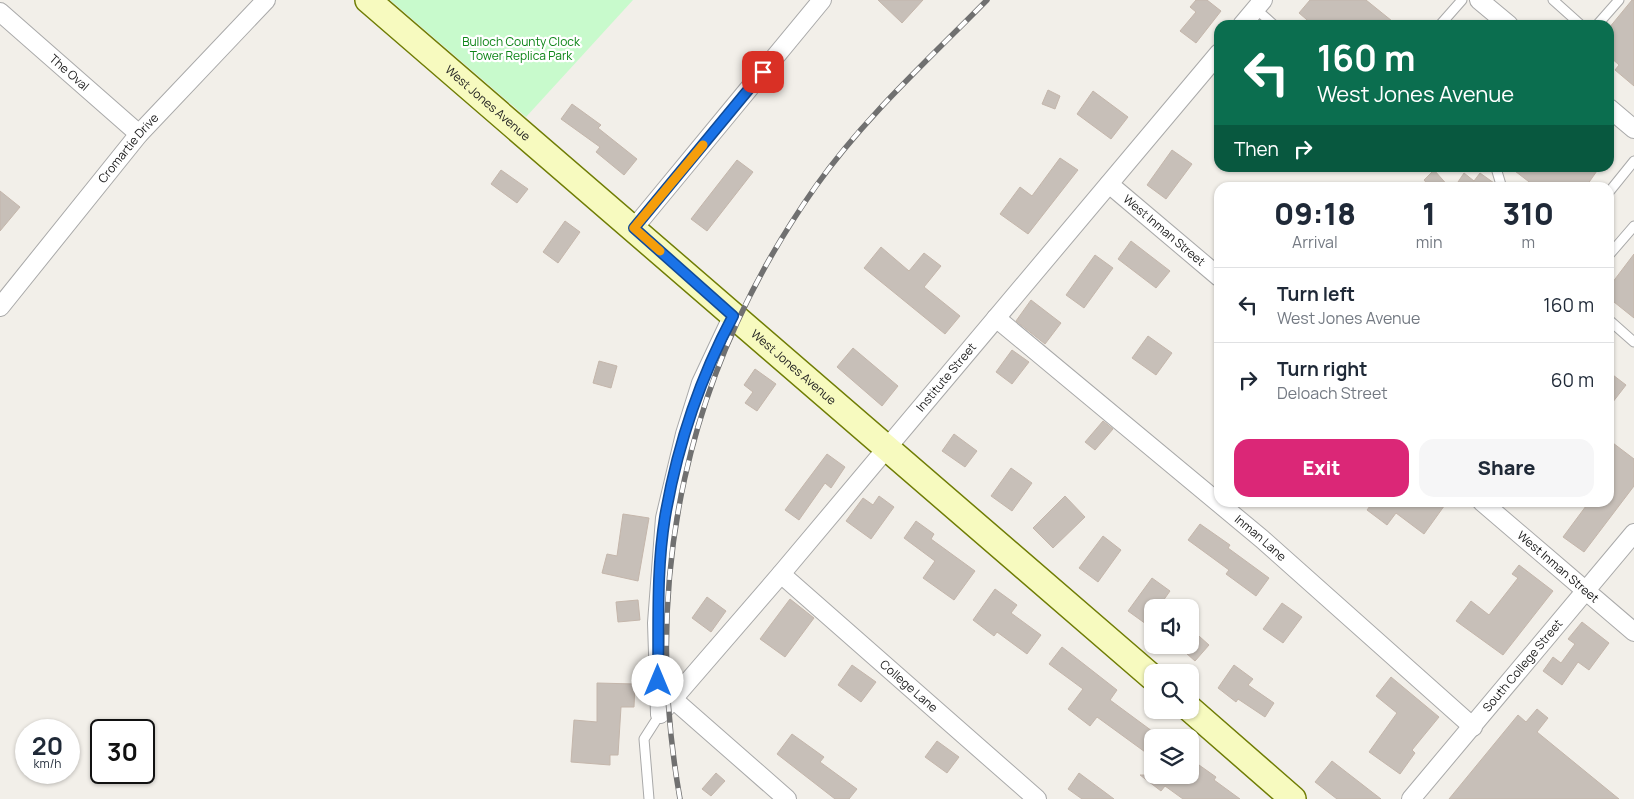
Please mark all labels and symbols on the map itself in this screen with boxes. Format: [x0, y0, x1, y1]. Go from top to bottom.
park label: Bulloch County Clock Tower Replica Park [462, 33, 581, 64]
street label: The Oval [46, 50, 93, 94]
pin [742, 51, 784, 93]
street label: West Jones Avenue [442, 61, 534, 145]
street label: Cromartie Drive [94, 110, 162, 187]
street label: West Inman Street [1120, 190, 1209, 270]
street label: West Jones Avenue [747, 325, 840, 409]
street label: Institute Street [912, 339, 980, 415]
street label: Inman Lane [1231, 511, 1290, 565]
street label: West Inman Street [1514, 527, 1603, 607]
street label: South College Street [1479, 615, 1566, 715]
position arrow [631, 654, 683, 706]
street label: College Lane [876, 656, 942, 716]
speed limit sign: 30 [90, 719, 155, 784]

